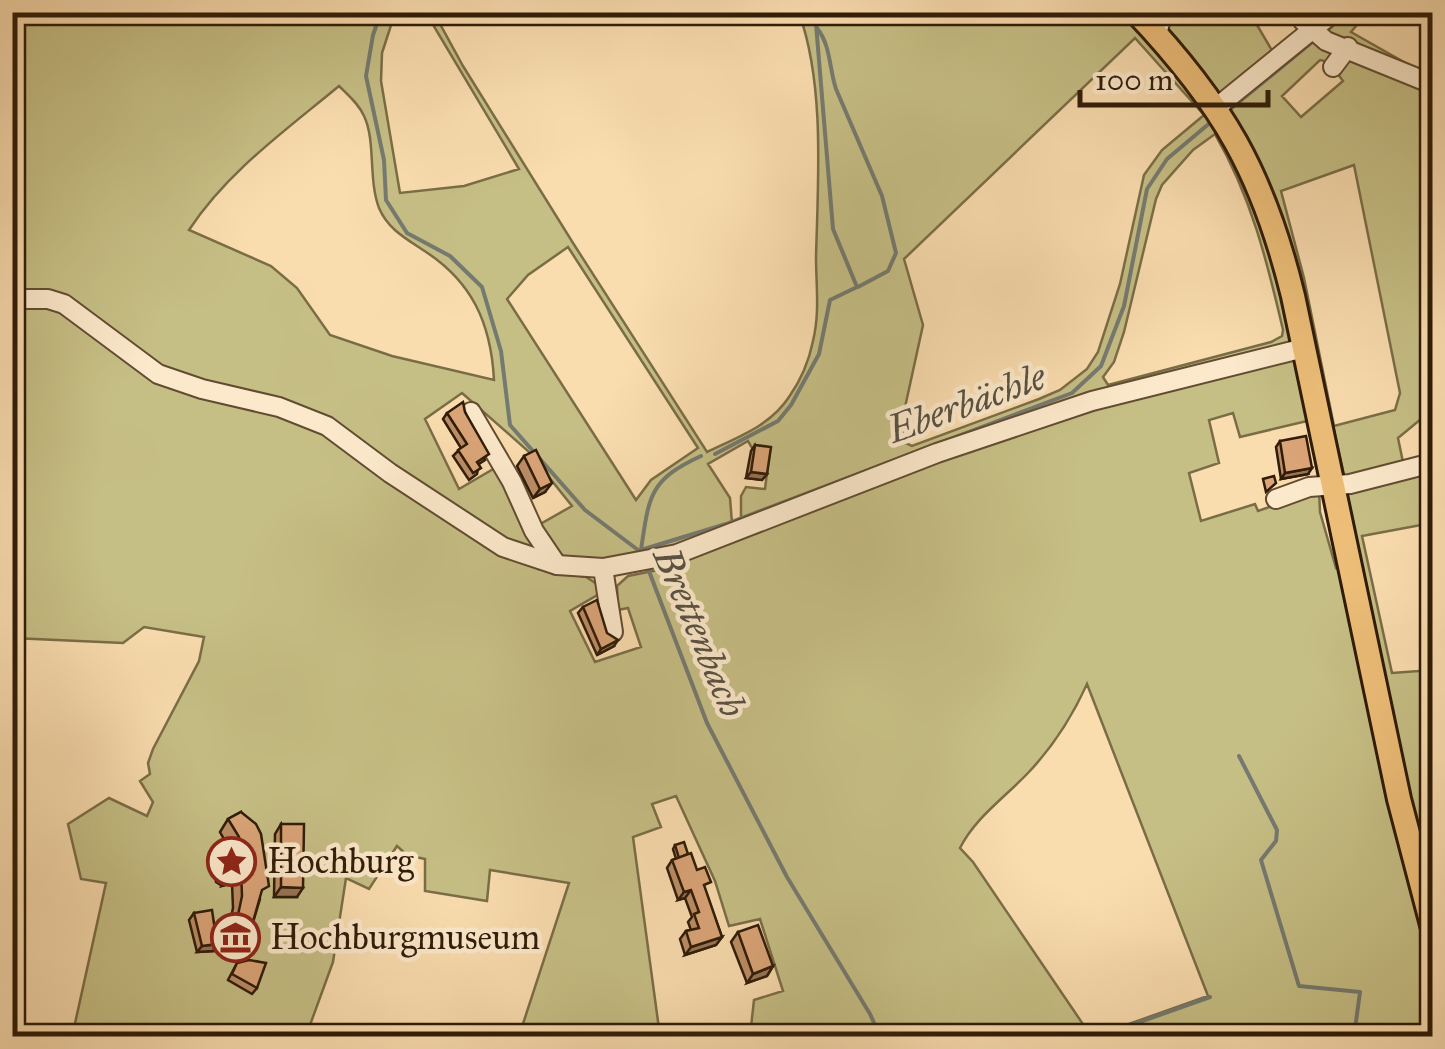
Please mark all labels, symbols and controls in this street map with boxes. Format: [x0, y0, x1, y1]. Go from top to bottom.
scale bar [1080, 45, 1268, 107]
text: 100 m [1095, 62, 1173, 98]
water label: Eberbächle [880, 353, 1052, 453]
water label: Brettenbach [643, 538, 756, 724]
place icon: Hochburg [206, 835, 258, 887]
place label: Hochburg [267, 840, 414, 883]
museum icon: Hochburgmuseum [209, 911, 261, 963]
place label: Hochburgmuseum [270, 916, 540, 959]

